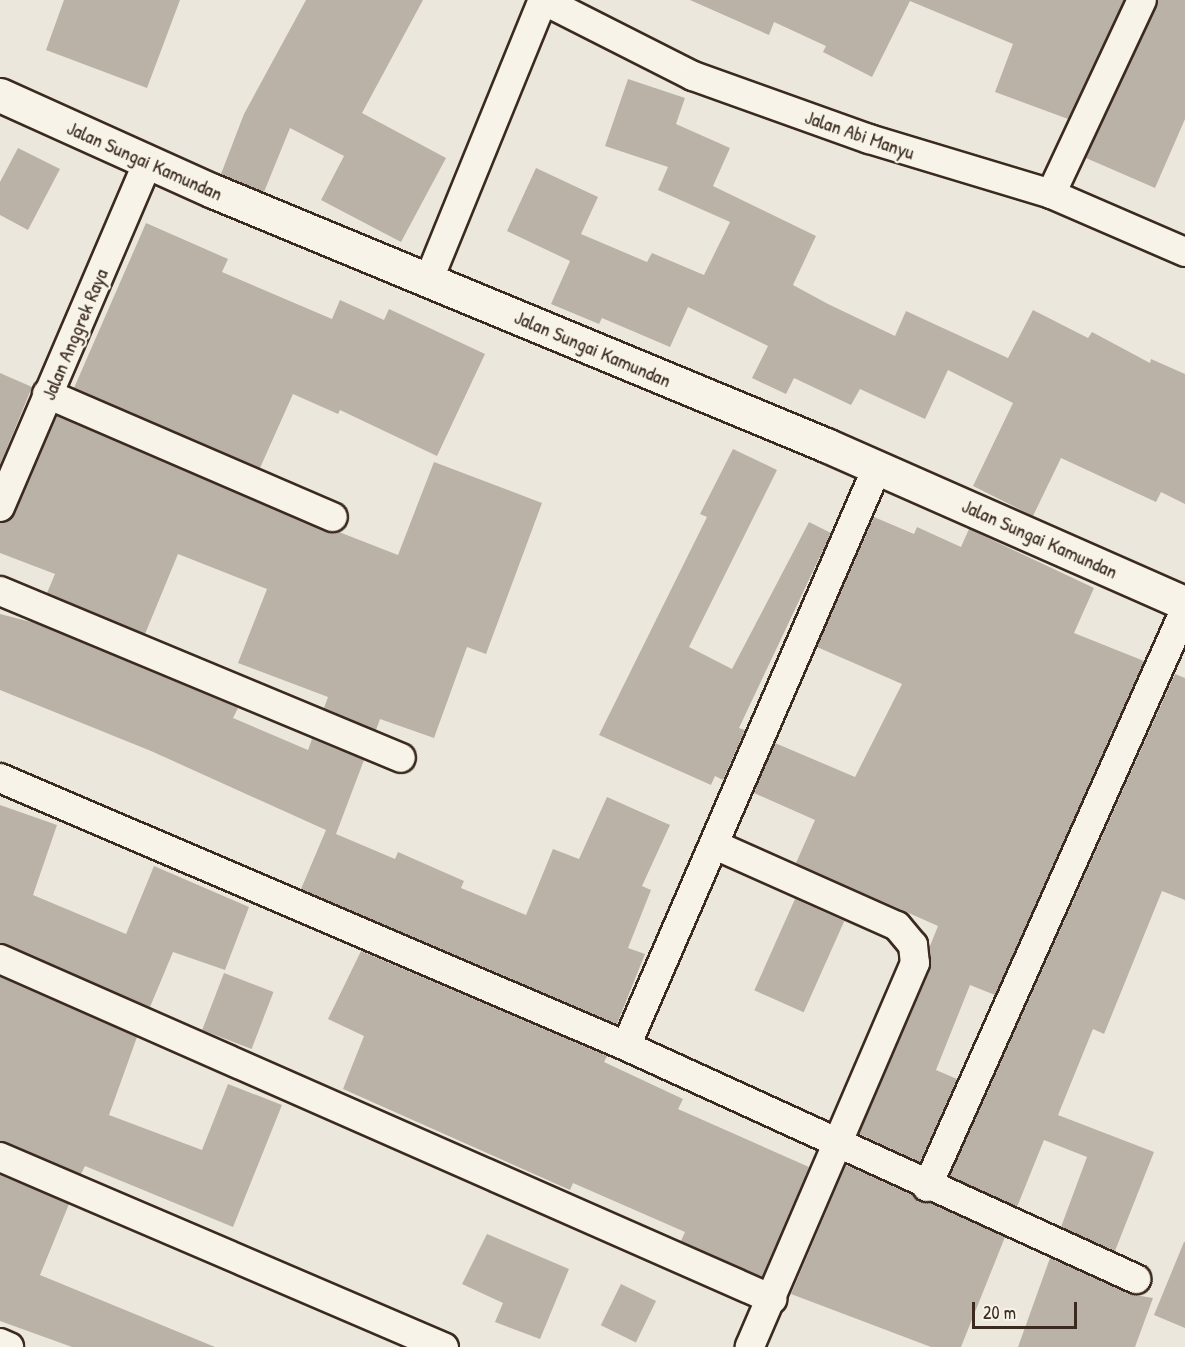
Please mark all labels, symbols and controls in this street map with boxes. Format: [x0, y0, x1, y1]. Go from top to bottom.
street label: Jalan Abi Manyu [802, 104, 918, 164]
street label: Jalan Sungai Kamundan [64, 115, 226, 205]
street label: Jalan Anggrek Raya [36, 265, 112, 403]
street label: Jalan Sungai Kamundan [511, 304, 675, 392]
street label: Jalan Sungai Kamundan [959, 493, 1121, 583]
scale bar [975, 1290, 1080, 1328]
text: 20 m [983, 1300, 1016, 1325]

